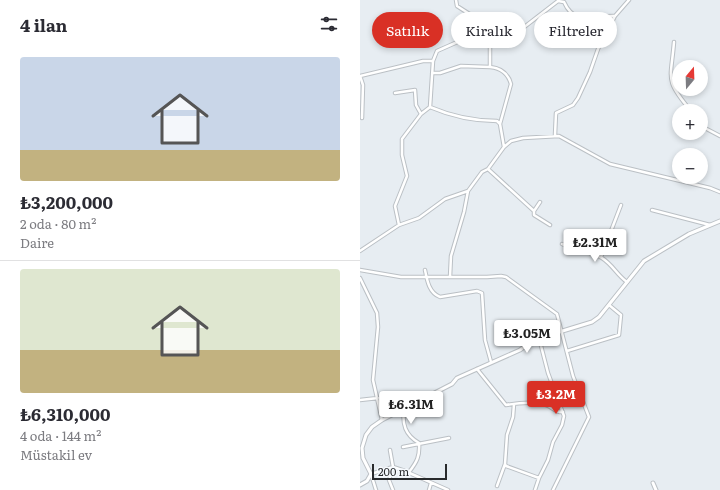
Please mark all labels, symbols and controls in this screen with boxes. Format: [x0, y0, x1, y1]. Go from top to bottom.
text: 4 ilan [20, 12, 67, 37]
chip: Satılık [372, 12, 443, 48]
chip: Kiralık [451, 12, 526, 48]
chip: Filtreler [534, 12, 617, 48]
icon: filters [318, 13, 340, 35]
north arrow [672, 60, 708, 96]
map controls [672, 60, 708, 184]
icon: home [144, 83, 216, 155]
button: + [672, 104, 708, 140]
button: − [672, 148, 708, 184]
text: ₺3,200,000 [20, 189, 113, 214]
text: 2 oda · 80 m² [20, 214, 96, 233]
pin: ₺2.31M [562, 229, 628, 263]
text: ₺2.31M [572, 232, 618, 251]
text: Daire [20, 233, 54, 252]
icon: home [144, 295, 216, 367]
pin: ₺3.05M [494, 320, 560, 354]
text: ₺3.05M [503, 323, 551, 342]
pin: ₺3.2M [528, 381, 584, 415]
text: ₺3.2M [536, 384, 576, 403]
pin: ₺6.31M [378, 391, 444, 425]
text: ₺6.31M [388, 394, 434, 413]
text: ₺6,310,000 [20, 401, 110, 426]
text: 4 oda · 144 m² [20, 426, 101, 445]
text: Müstakil ev [20, 445, 92, 464]
scale bar [372, 462, 447, 481]
text: 200 m [378, 463, 409, 479]

